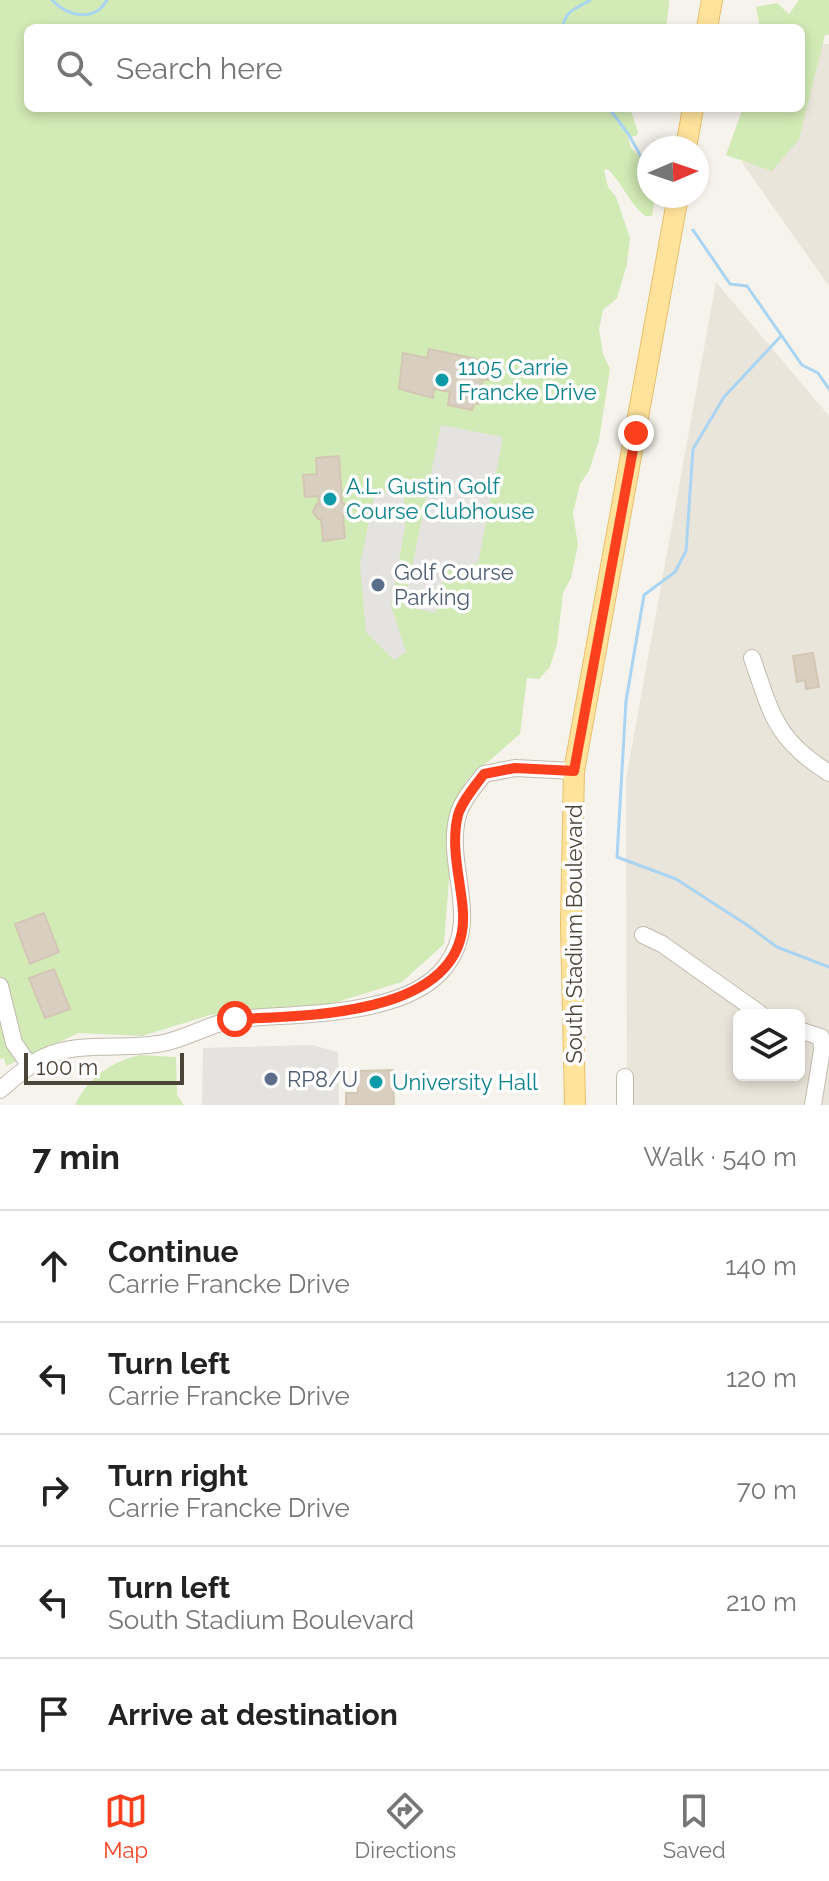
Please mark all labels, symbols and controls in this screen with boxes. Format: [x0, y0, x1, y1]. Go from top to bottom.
search box [24, 24, 805, 112]
icon: search [52, 46, 96, 90]
text: Search here [116, 51, 283, 86]
north arrow [637, 136, 709, 208]
place label: 1105 Carrie Francke Drive [458, 354, 597, 405]
marker: 1105 Carrie Francke Drive [433, 371, 451, 389]
route end [618, 415, 654, 451]
place label: A.L. Gustin Golf Course Clubhouse [346, 473, 534, 524]
marker: A.L. Gustin Golf Course Clubhouse [321, 490, 339, 508]
place label: Golf Course Parking [394, 559, 514, 610]
marker: Golf Course Parking [369, 576, 387, 594]
street label: South Stadium Boulevard [561, 804, 587, 1064]
route start [217, 1001, 253, 1037]
map controls [733, 1009, 805, 1081]
button: layers [733, 1009, 805, 1081]
scale bar [24, 1049, 184, 1085]
text: 100 m [36, 1054, 98, 1080]
place label: RP8/U [287, 1066, 358, 1092]
place label: University Hall [392, 1069, 538, 1095]
marker: RP8/U [262, 1070, 280, 1088]
marker: University Hall [367, 1073, 385, 1091]
text: 7 min [32, 1137, 120, 1177]
text: Walk · 540 m [643, 1142, 797, 1172]
text: Continue [108, 1234, 239, 1269]
icon: ahead [32, 1244, 76, 1288]
text: 140 m [725, 1251, 797, 1281]
text: Carrie Francke Drive [108, 1269, 350, 1299]
text: Turn left [108, 1346, 230, 1381]
icon: left [32, 1356, 76, 1400]
text: 120 m [726, 1363, 797, 1393]
text: Carrie Francke Drive [108, 1381, 350, 1411]
text: Turn right [108, 1458, 248, 1493]
icon: right [32, 1468, 76, 1512]
text: 70 m [737, 1475, 797, 1505]
text: Carrie Francke Drive [108, 1493, 350, 1523]
text: Turn left [108, 1570, 230, 1605]
icon: left [32, 1580, 76, 1624]
text: 210 m [726, 1587, 797, 1617]
text: South Stadium Boulevard [108, 1605, 414, 1635]
icon: arrive [32, 1692, 76, 1736]
text: Arrive at destination [108, 1697, 398, 1732]
tab: Map [103, 1789, 148, 1863]
tab: Directions [355, 1789, 456, 1863]
tab: Saved [663, 1789, 726, 1863]

